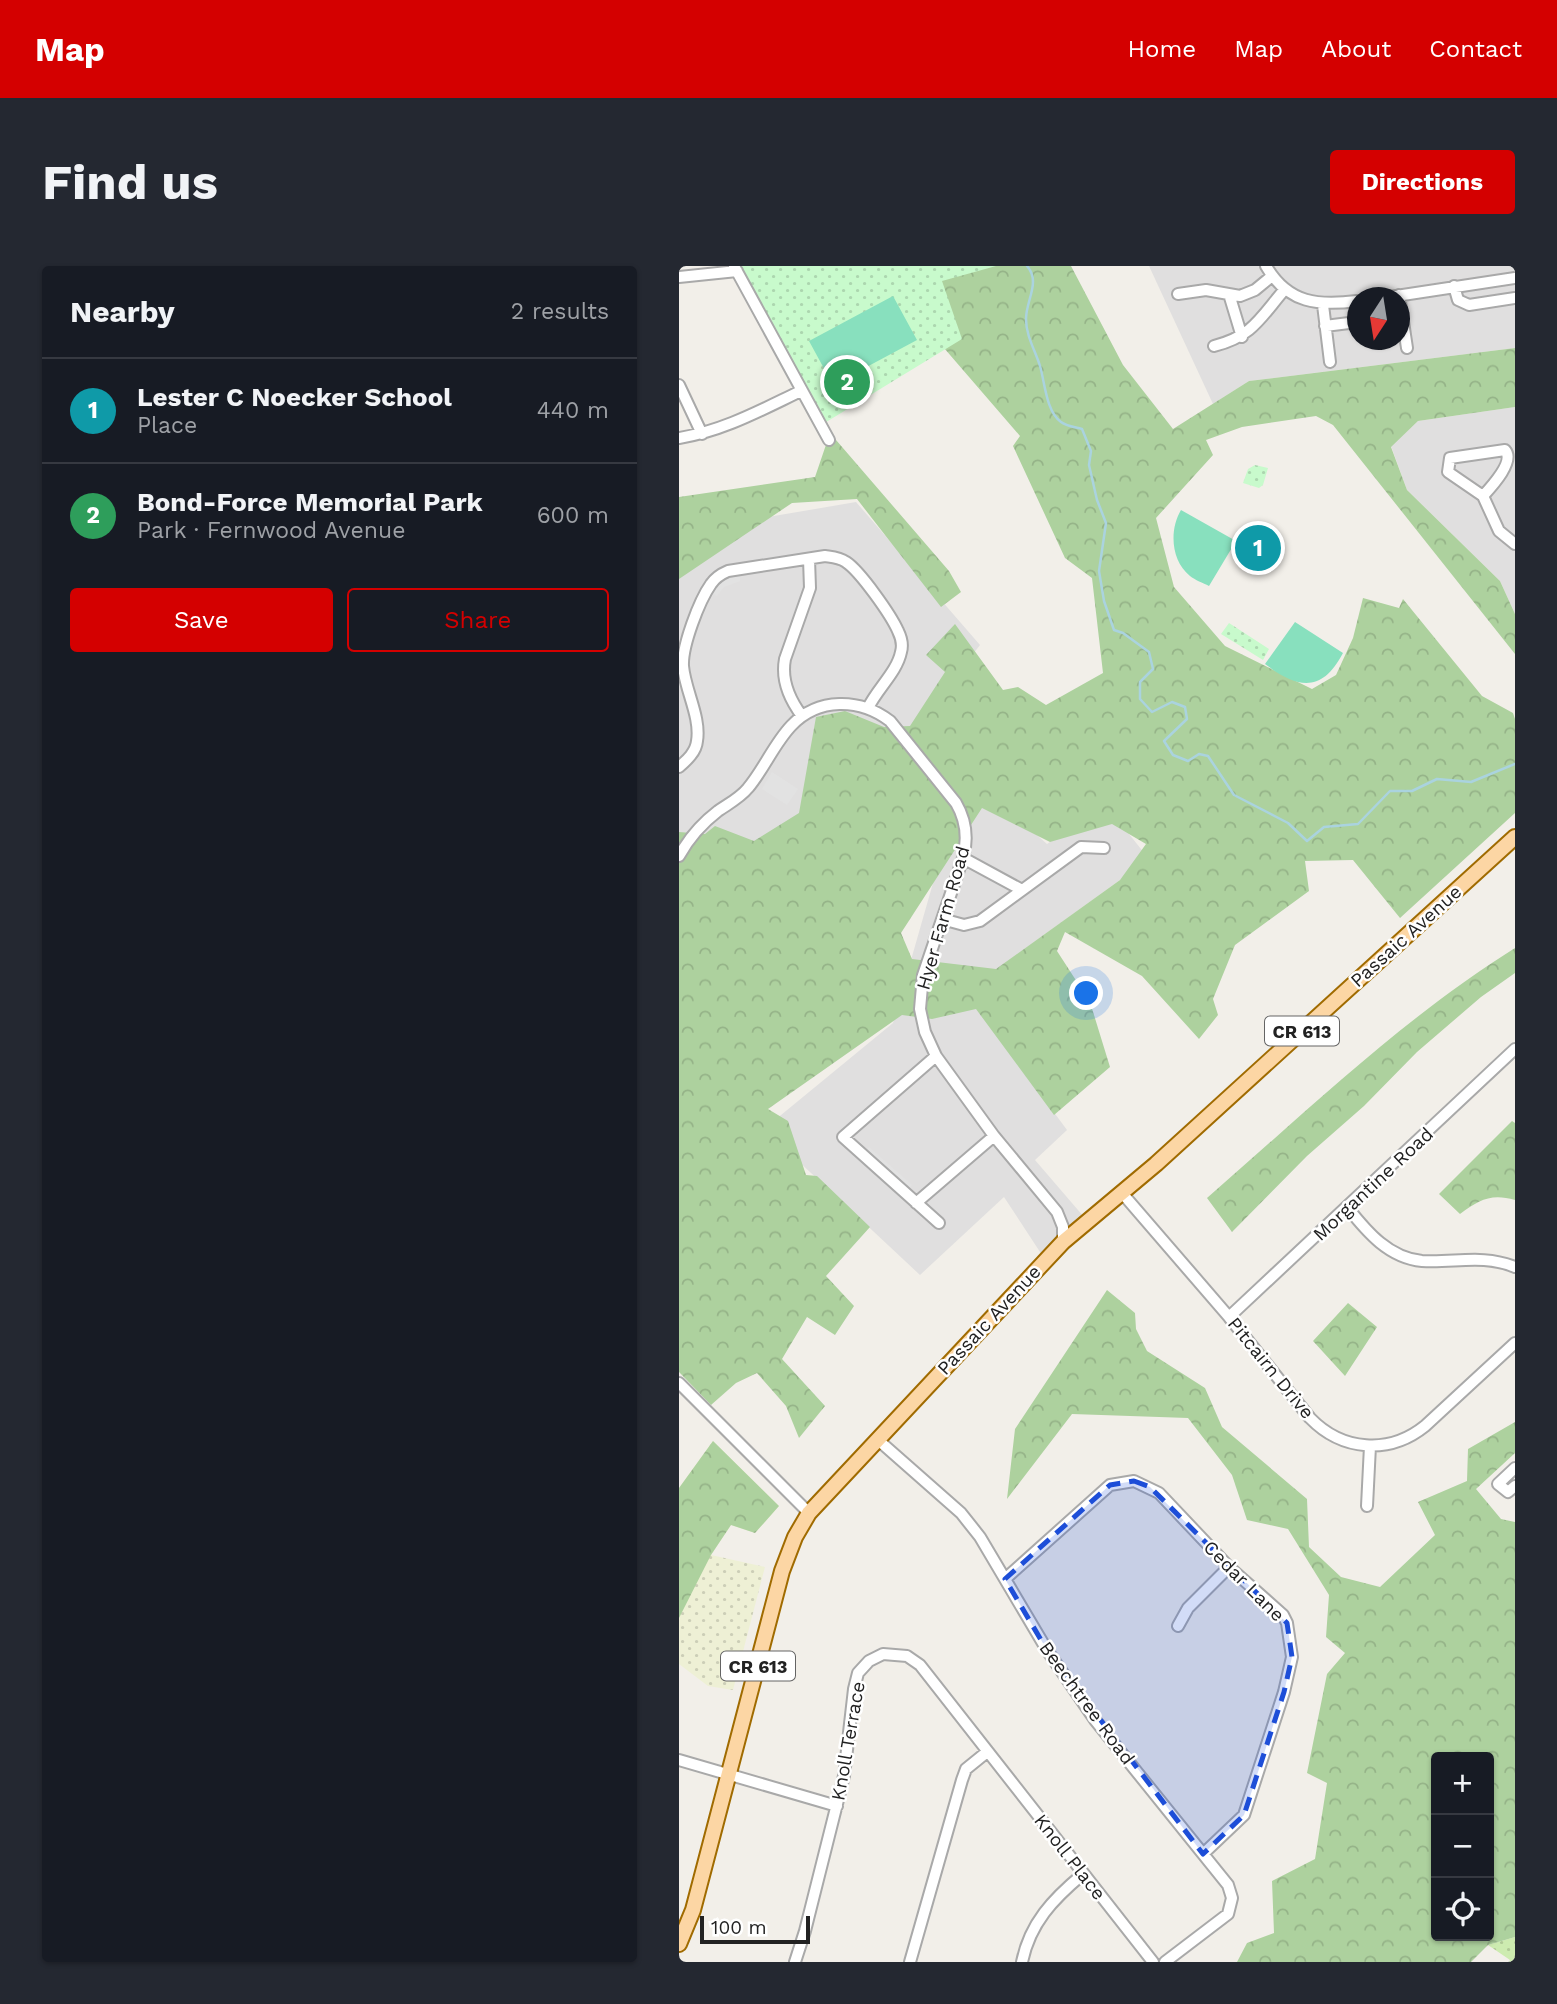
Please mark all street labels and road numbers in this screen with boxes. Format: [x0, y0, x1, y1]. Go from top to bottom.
street label: Hyer Farm Road [911, 843, 975, 993]
street label: Passaic Avenue [1346, 880, 1466, 992]
road number: CR 613 [1265, 1016, 1339, 1046]
street label: Morgantine Road [1308, 1122, 1438, 1246]
street label: Passaic Avenue [932, 1260, 1046, 1380]
street label: Pitcairn Drive [1223, 1312, 1319, 1424]
street label: Cedar Lane [1199, 1536, 1289, 1626]
street label: Beechtree Road [1035, 1637, 1139, 1769]
road number: CR 613 [721, 1652, 795, 1680]
street label: Knoll Terrace [826, 1680, 870, 1802]
street label: Knoll Place [1029, 1809, 1111, 1905]

